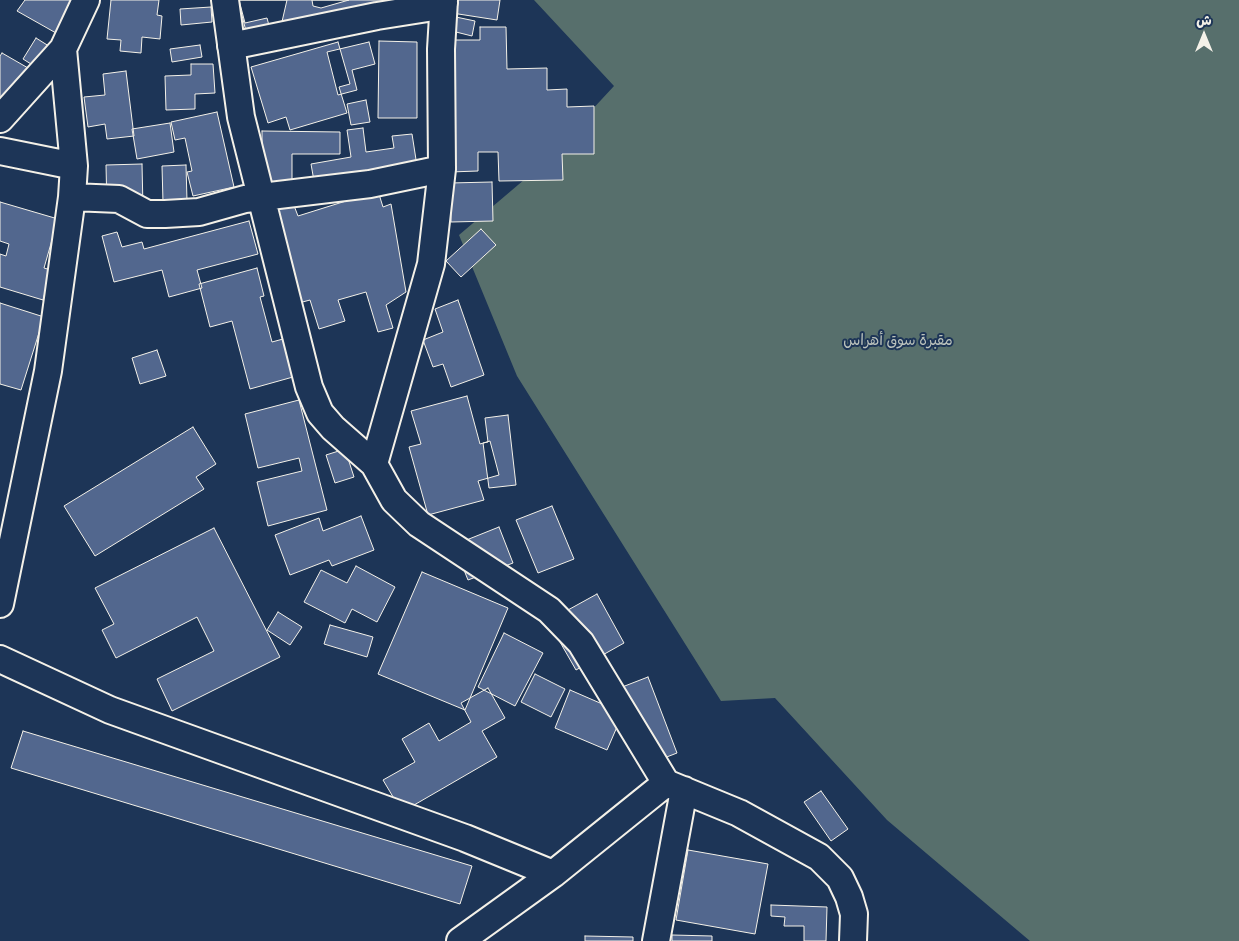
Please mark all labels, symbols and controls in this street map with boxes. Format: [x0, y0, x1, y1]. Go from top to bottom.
north arrow [1179, 10, 1229, 60]
text: ش [1196, 11, 1212, 29]
park label: مقبرة سوق أهراس [843, 332, 953, 350]

